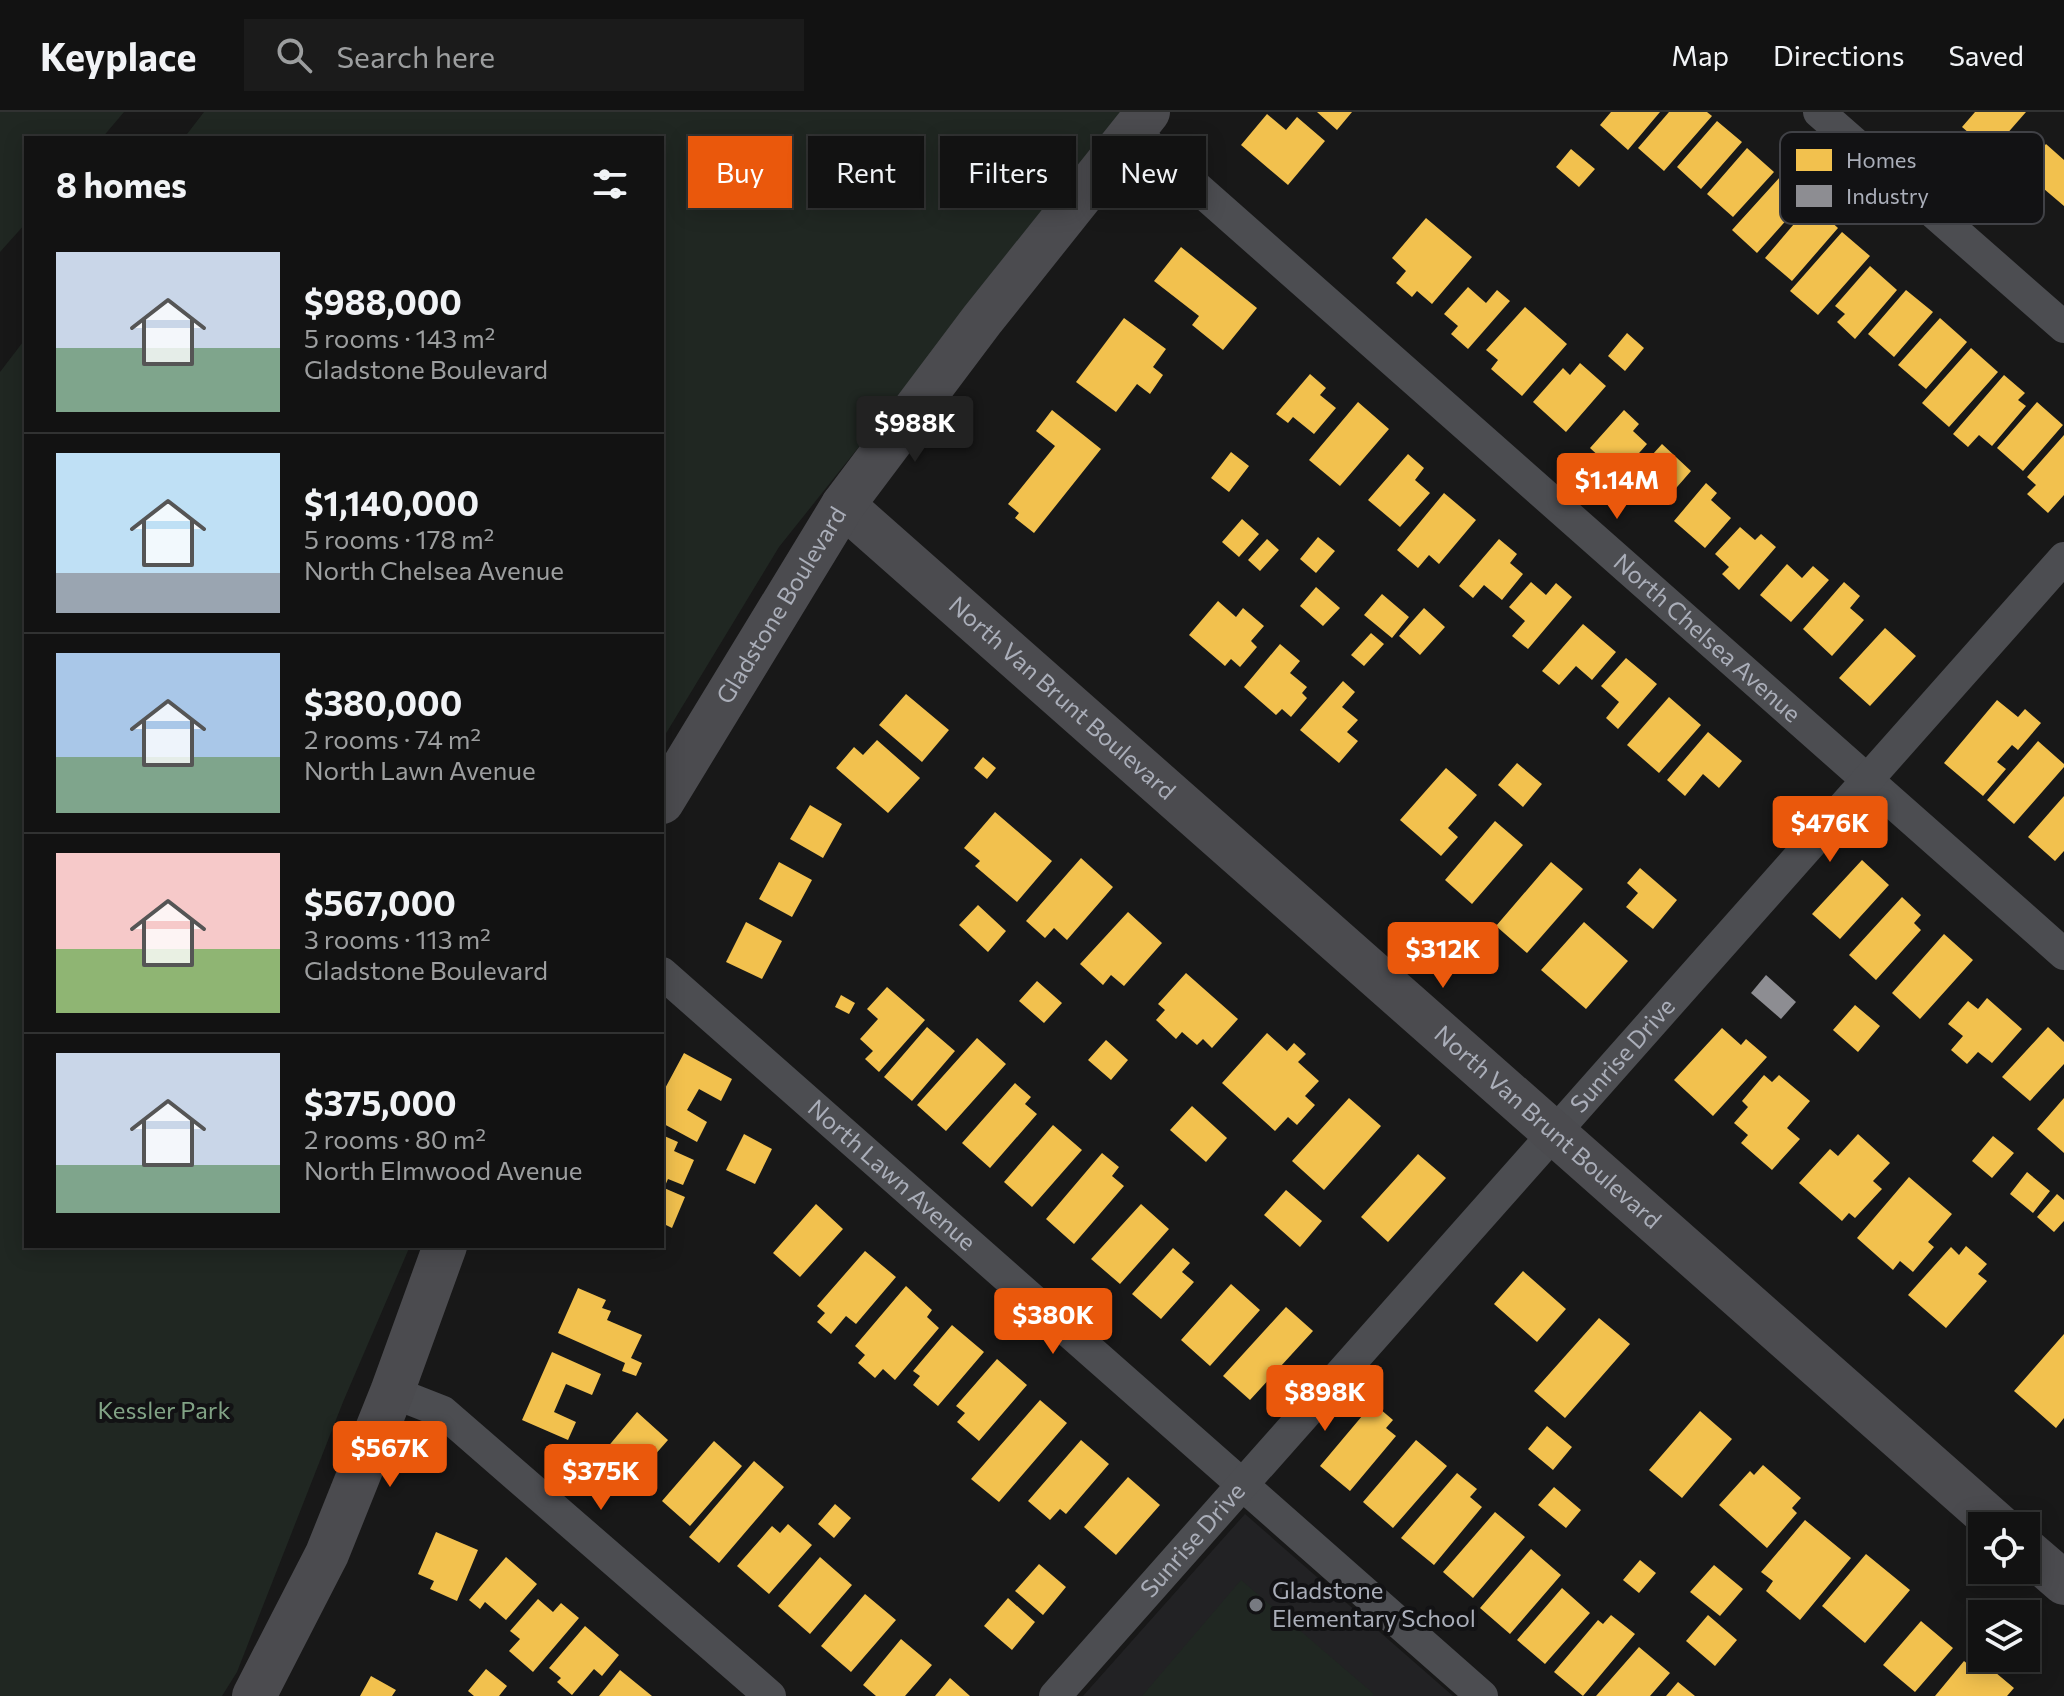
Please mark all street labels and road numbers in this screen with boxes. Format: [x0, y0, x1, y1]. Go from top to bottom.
street label: Gladstone Boulevard [709, 501, 851, 709]
street label: North Chelsea Avenue [1608, 547, 1807, 728]
street label: North Van Brunt Boulevard [944, 589, 1182, 805]
street label: Sunrise Drive [1563, 991, 1680, 1118]
street label: North Van Brunt Boulevard [1429, 1018, 1668, 1234]
street label: North Lawn Avenue [803, 1093, 982, 1256]
street label: Sunrise Drive [1134, 1476, 1250, 1603]

